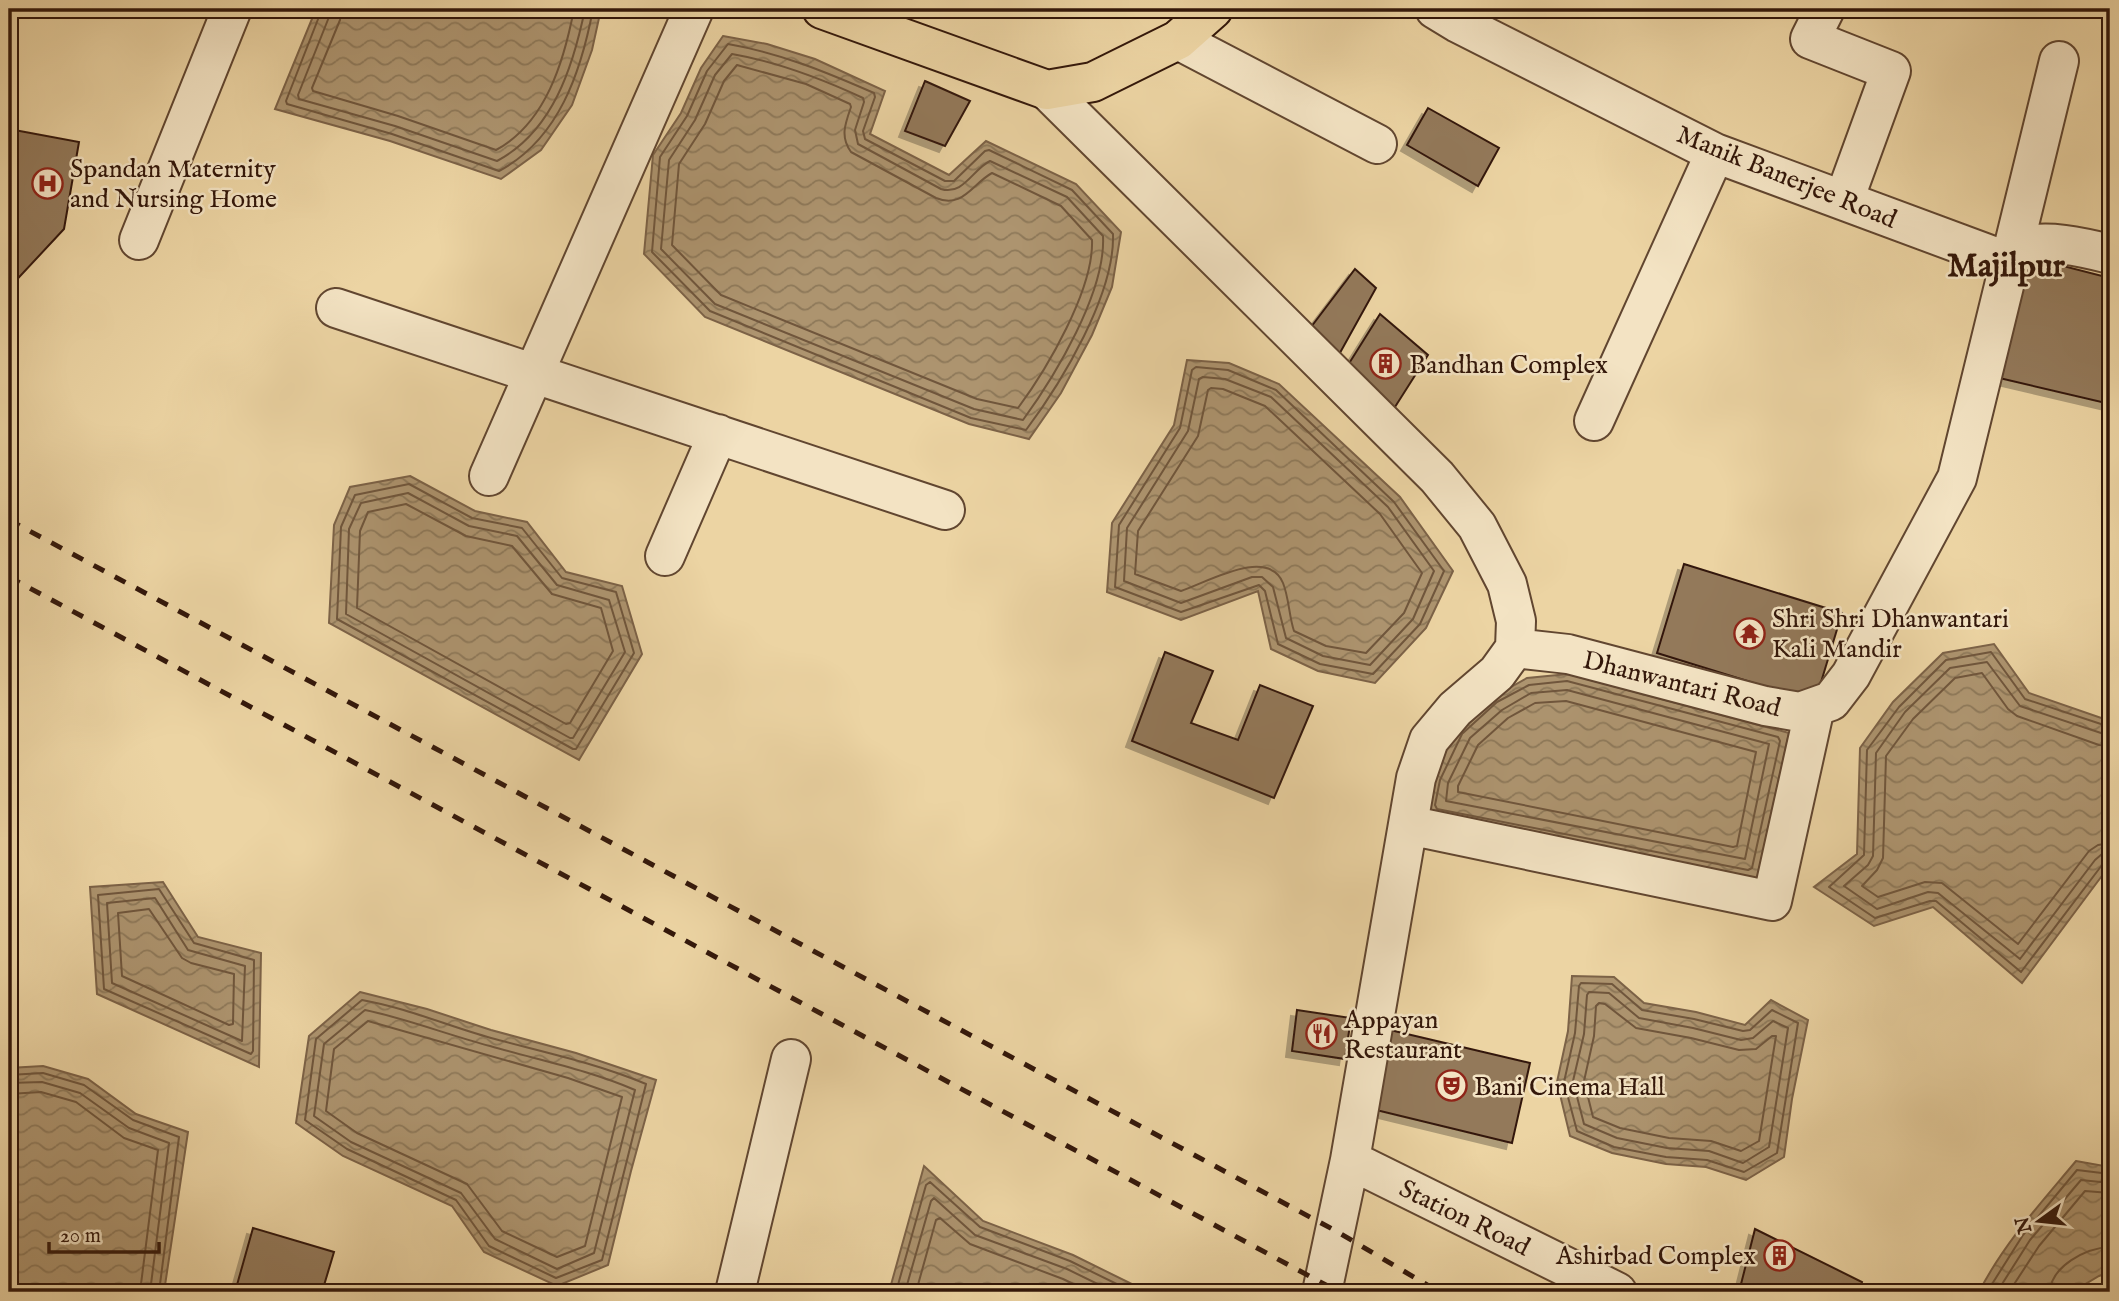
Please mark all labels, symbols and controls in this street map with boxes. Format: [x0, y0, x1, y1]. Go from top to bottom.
street label: Manik Banerjee Road [1672, 118, 1901, 237]
place label: Spandan Maternity and Nursing Home [70, 153, 277, 216]
hospital icon: Spandan Maternity and Nursing Home [30, 166, 64, 200]
district label: Majilpur [1947, 246, 2066, 288]
building icon: Bandhan Complex [1369, 347, 1403, 381]
place label: Bandhan Complex [1409, 349, 1608, 382]
place label: Shri Shri Dhanwantari Kali Mandir [1772, 603, 2009, 666]
temple icon: Shri Shri Dhanwantari Kali Mandir [1732, 616, 1766, 650]
street label: Dhanwantari Road [1579, 644, 1784, 725]
place label: Appayan Restaurant [1343, 1004, 1462, 1067]
restaurant icon: Appayan Restaurant [1304, 1017, 1338, 1051]
theatre icon: Bani Cinema Hall [1434, 1069, 1468, 1103]
place label: Bani Cinema Hall [1474, 1071, 1666, 1104]
street label: Station Road [1394, 1173, 1535, 1264]
north arrow [2004, 1186, 2074, 1256]
scale bar [49, 1210, 159, 1254]
text: N [2011, 1213, 2038, 1237]
text: 20 m [60, 1223, 101, 1250]
building icon: Ashirbad Complex [1762, 1238, 1796, 1272]
place label: Ashirbad Complex [1555, 1240, 1756, 1273]

